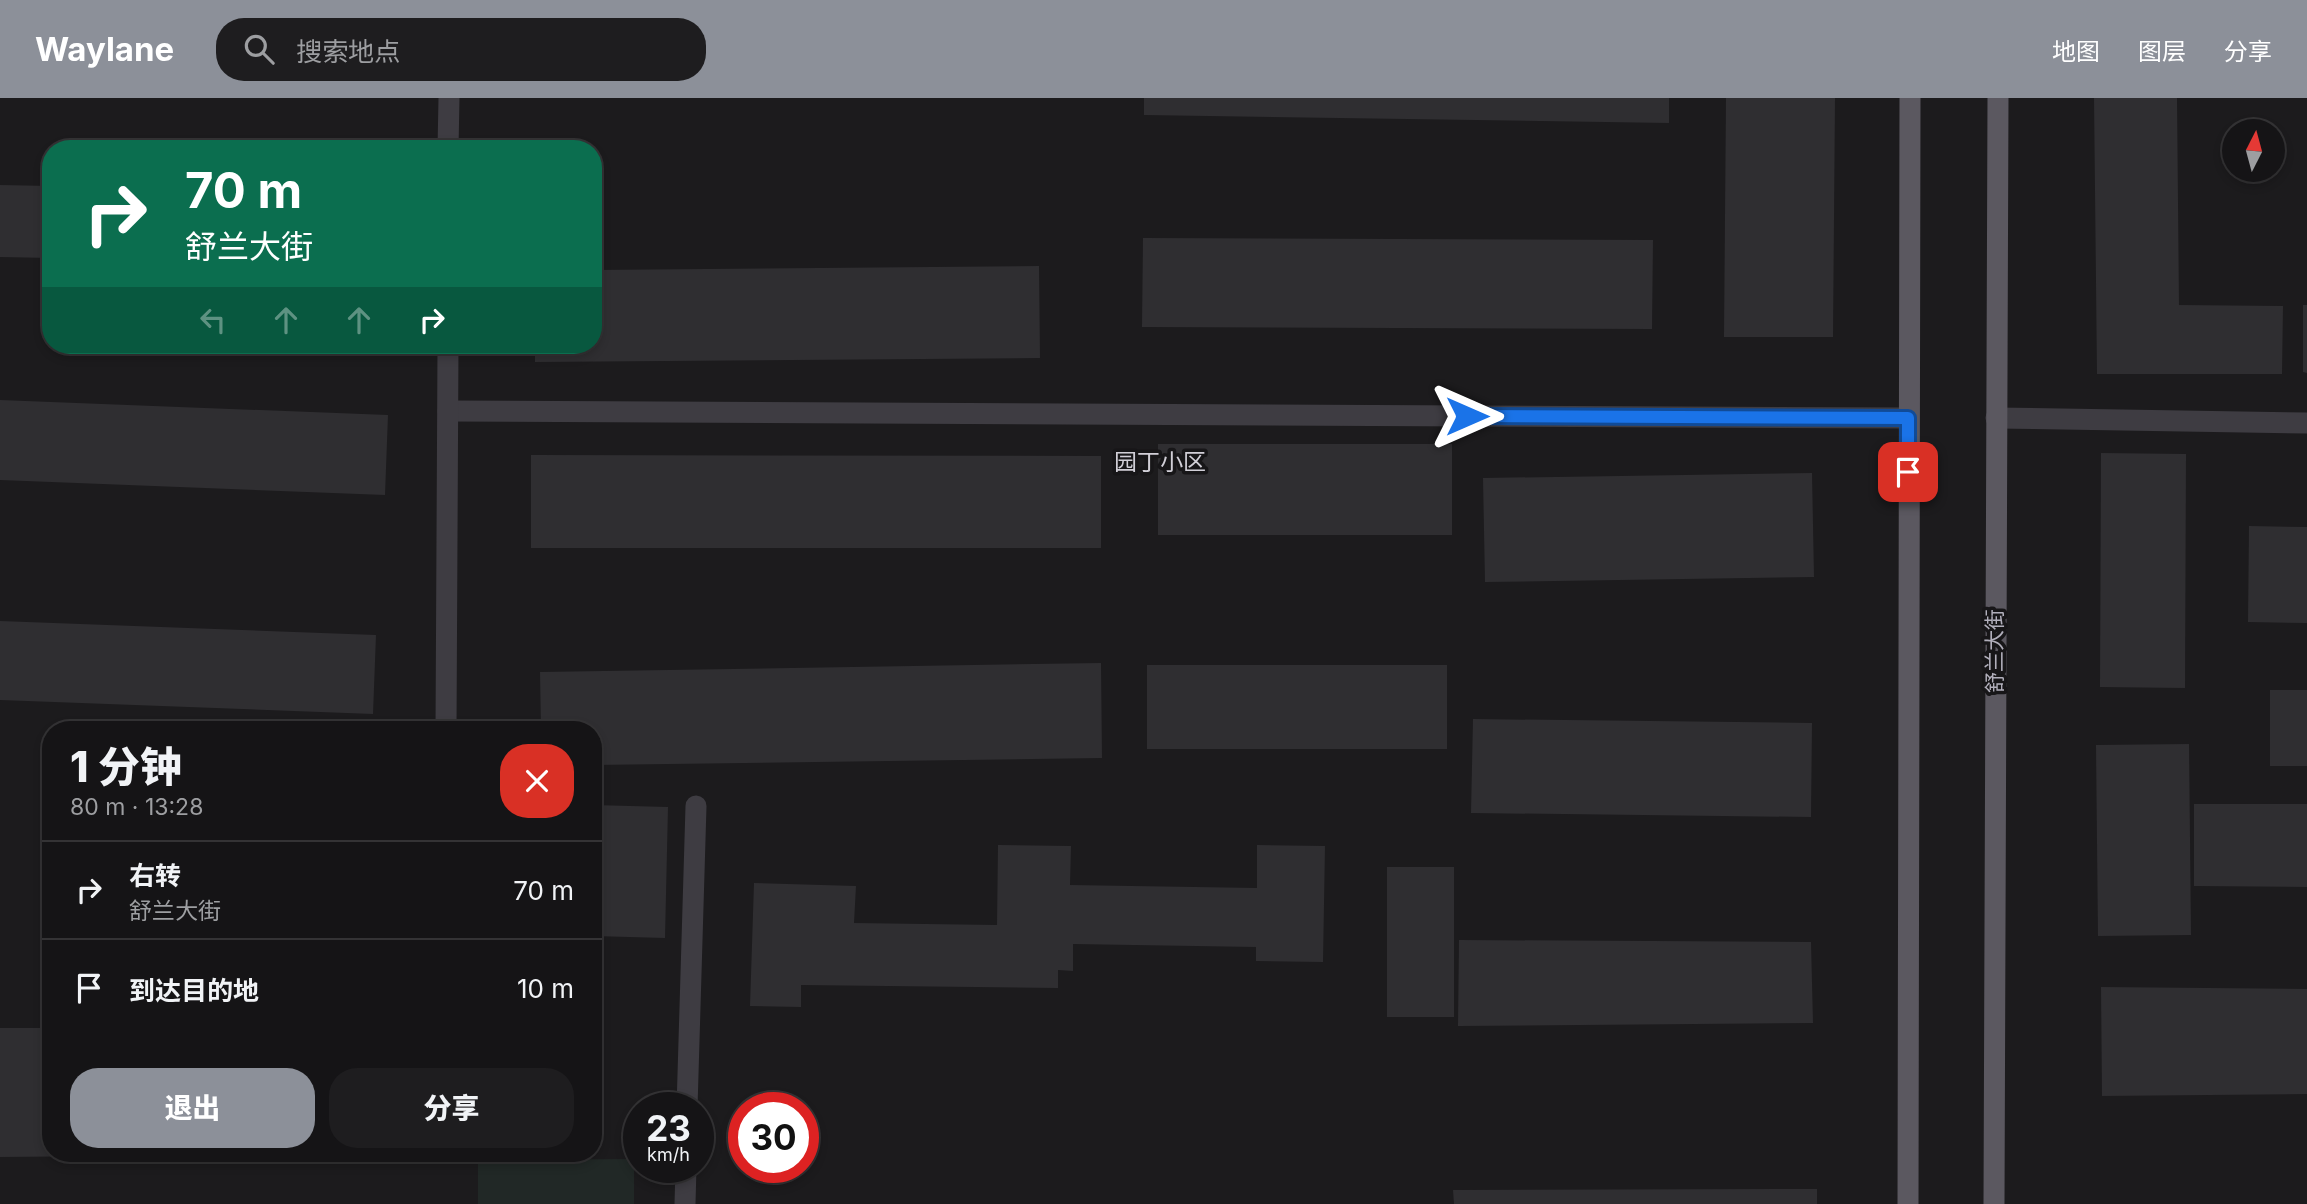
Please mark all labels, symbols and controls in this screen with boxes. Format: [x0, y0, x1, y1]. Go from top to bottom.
search box [216, 18, 706, 81]
text: Waylane [35, 29, 174, 69]
icon: search [240, 30, 278, 68]
text: 搜索地点 [296, 36, 400, 67]
text: 地图 [2052, 37, 2100, 66]
text: 图层 [2138, 37, 2186, 66]
text: 分享 [2224, 37, 2272, 66]
north arrow [2222, 119, 2286, 182]
map controls [2222, 119, 2285, 182]
text: 70 m [185, 161, 302, 220]
icon: right [70, 168, 161, 259]
text: 舒兰大街 [185, 227, 313, 266]
icon: left [194, 301, 232, 339]
icon: ahead [267, 301, 305, 339]
icon: ahead [340, 301, 378, 339]
icon: right [413, 301, 451, 339]
position arrow [1430, 379, 1504, 453]
pin [1878, 442, 1938, 502]
district label: 园丁小区 [1114, 448, 1206, 476]
icon: arrive [1889, 453, 1927, 491]
street label: 舒兰大街 [1982, 609, 2007, 693]
text: 1 分钟 [70, 741, 182, 792]
button: close [500, 744, 574, 818]
text: 80 m · 13:28 [70, 793, 203, 821]
text: 右转 [129, 860, 181, 891]
icon: right [70, 871, 108, 909]
text: 70 m [513, 875, 574, 906]
text: 舒兰大街 [129, 897, 221, 925]
icon: arrive [70, 969, 108, 1007]
text: 10 m [517, 973, 574, 1004]
text: 到达目的地 [129, 975, 259, 1006]
button: 退出 [70, 1068, 315, 1148]
button: 分享 [329, 1068, 574, 1148]
speed limit sign: 30 [728, 1092, 819, 1183]
text: 23 [646, 1107, 691, 1149]
text: km/h [647, 1144, 690, 1165]

